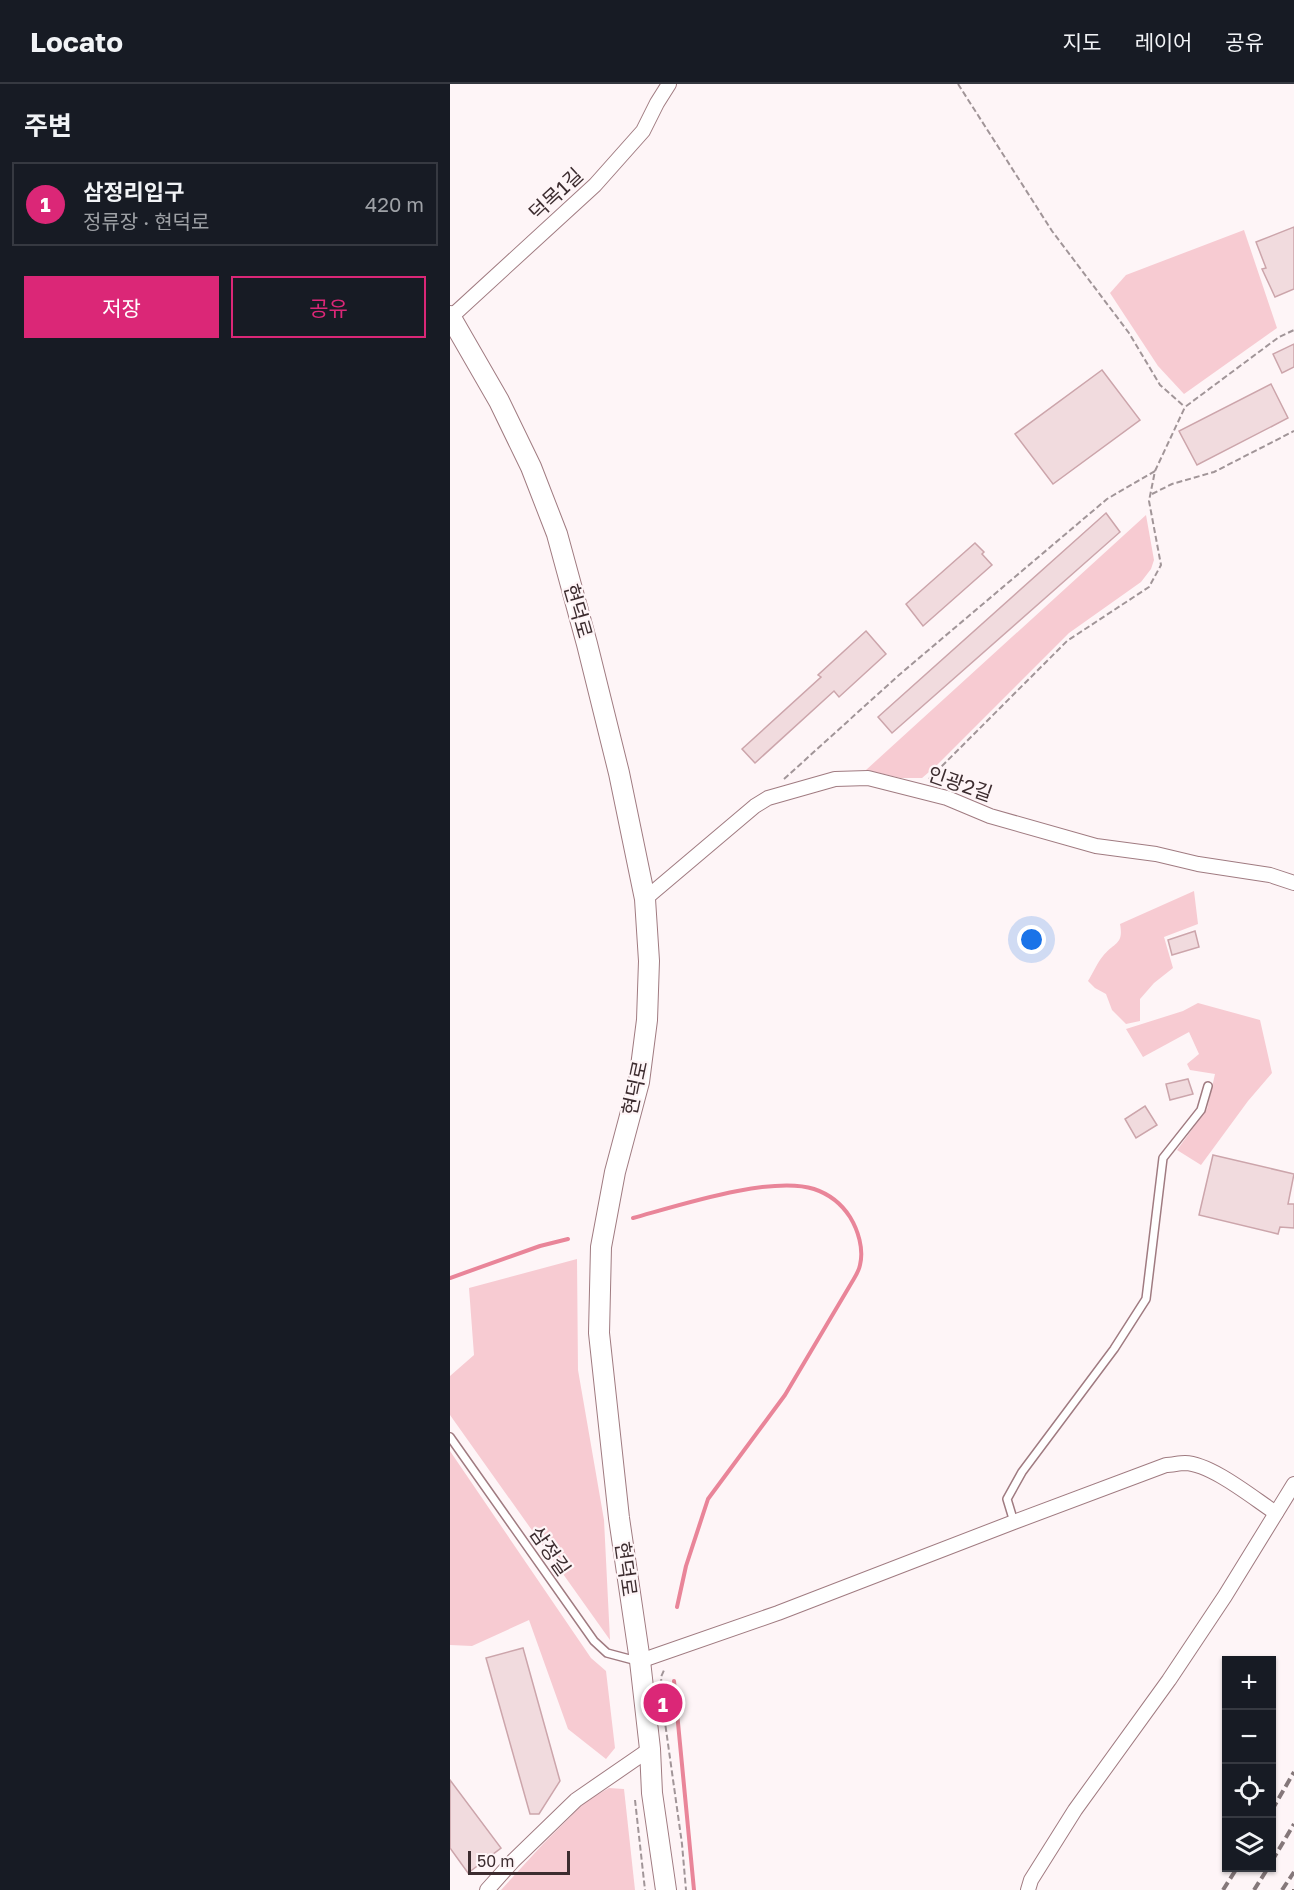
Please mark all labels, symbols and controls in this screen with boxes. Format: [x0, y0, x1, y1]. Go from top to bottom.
text: Locato [30, 25, 123, 58]
text: 지도 [1063, 29, 1101, 55]
text: 레이어 [1134, 29, 1192, 55]
text: 공유 [1225, 29, 1264, 55]
text: 주변 [24, 110, 72, 141]
street label: 덕목1길 [523, 162, 587, 224]
text: 삼정리입구 [83, 178, 184, 205]
text: 1 [40, 192, 51, 216]
text: 420 m [365, 192, 424, 216]
text: 정류장 · 현덕로 [83, 209, 209, 233]
button: 저장 [24, 276, 219, 338]
button: 공유 [231, 276, 426, 338]
street label: 현덕로 [560, 581, 598, 641]
street label: 인광2길 [925, 761, 996, 805]
your location [1017, 925, 1046, 954]
street label: 현덕로 [617, 1058, 651, 1117]
street label: 삼정길 [525, 1521, 576, 1580]
street label: 현덕로 [611, 1540, 643, 1598]
map controls [1222, 1656, 1276, 1872]
button: + [1222, 1656, 1276, 1710]
pin: 1 [644, 1680, 682, 1726]
button: − [1222, 1710, 1276, 1764]
button: locate [1222, 1764, 1276, 1818]
button: layers [1222, 1818, 1276, 1872]
scale bar [468, 1848, 570, 1876]
text: 50 m [477, 1851, 514, 1871]

